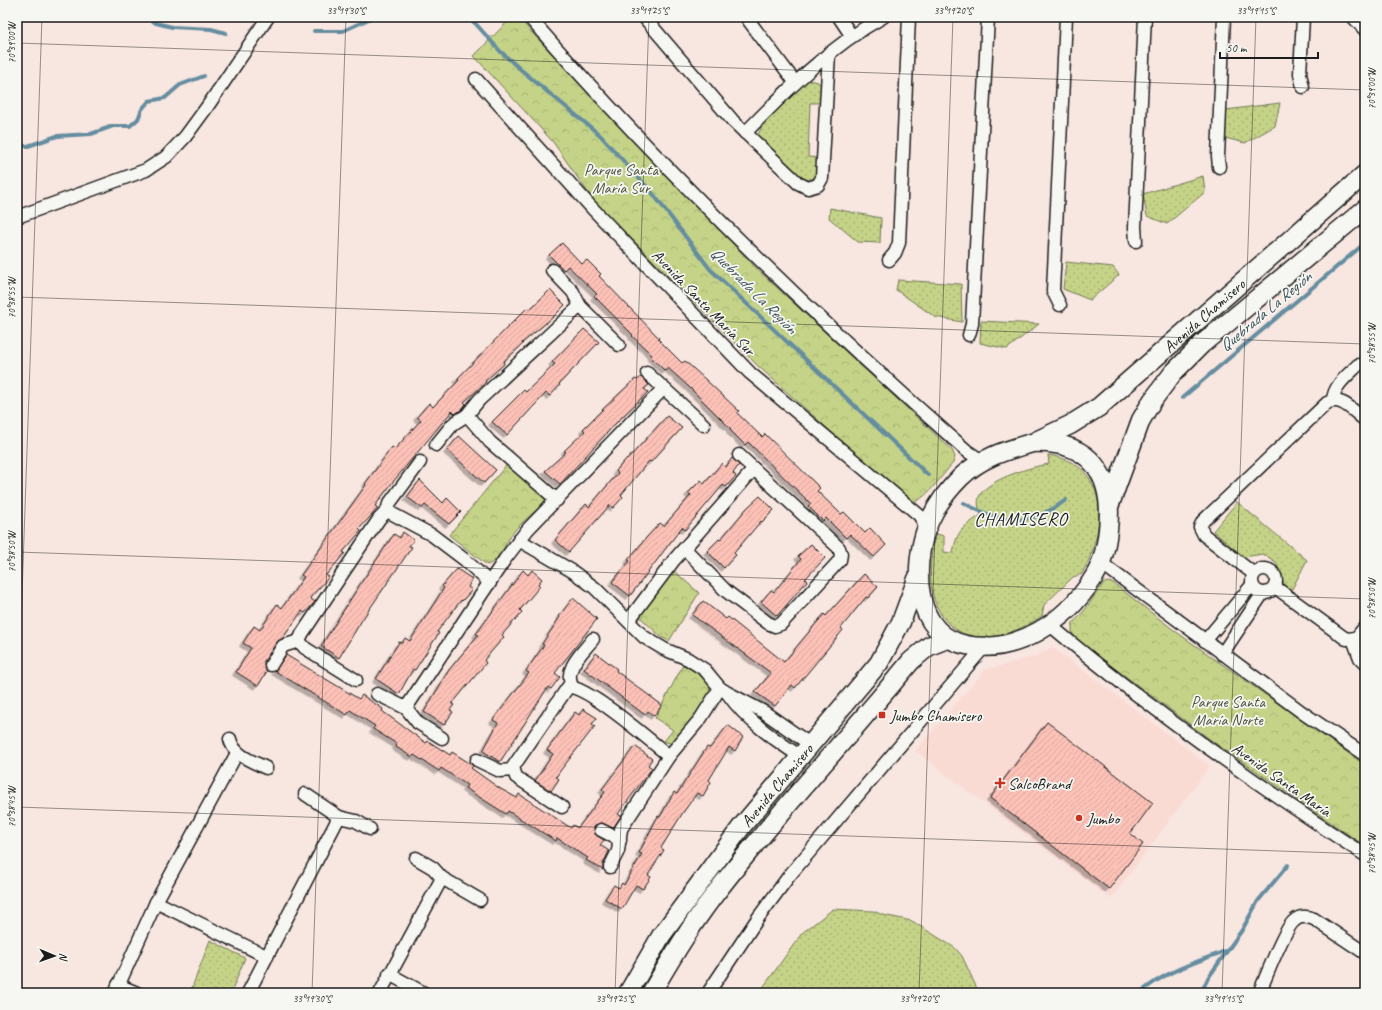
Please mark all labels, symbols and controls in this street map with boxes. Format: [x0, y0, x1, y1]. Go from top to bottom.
text: 33°19'30"S [327, 4, 367, 17]
text: 33°19'25"S [630, 4, 670, 17]
text: 33°19'20"S [934, 4, 974, 17]
text: 33°19'15"S [1237, 4, 1277, 17]
text: 70°39'00"W [5, 21, 18, 63]
scale bar [1220, 34, 1318, 60]
text: 50 m [1226, 40, 1248, 56]
text: 70°39'00"W [1365, 67, 1378, 109]
park label: Parque Santa María Sur [584, 160, 660, 198]
water label: Quebrada La Región [706, 243, 802, 339]
street label: Avenida Santa María Sur [647, 245, 761, 362]
water label: Quebrada La Región [1215, 266, 1317, 356]
street label: Avenida Chamisero [1159, 274, 1251, 357]
text: 70°38'55"W [5, 276, 18, 318]
text: 70°38'55"W [1365, 322, 1378, 364]
district label: CHAMISERO [974, 508, 1069, 530]
text: 70°38'50"W [5, 530, 18, 572]
text: 70°38'50"W [1365, 577, 1378, 619]
park label: Parque Santa María Norte [1191, 692, 1267, 730]
place label: Jumbo Chamisero [889, 706, 983, 726]
marker: Jumbo Chamisero [877, 710, 887, 720]
street label: Avenida Santa María [1228, 738, 1336, 822]
street label: Avenida Chamisero [737, 739, 819, 831]
place label: SalcoBrand [1008, 774, 1073, 794]
marker: SalcoBrand [995, 778, 1005, 788]
text: 70°38'45"W [5, 785, 18, 827]
place label: Jumbo [1086, 809, 1121, 829]
marker: Jumbo [1074, 813, 1084, 823]
text: 70°38'45"W [1365, 832, 1378, 874]
north arrow [34, 936, 74, 976]
text: N [57, 953, 71, 962]
text: 33°19'30"S [293, 992, 333, 1005]
text: 33°19'25"S [596, 992, 636, 1005]
text: 33°19'20"S [900, 992, 940, 1005]
text: 33°19'15"S [1204, 992, 1244, 1005]

